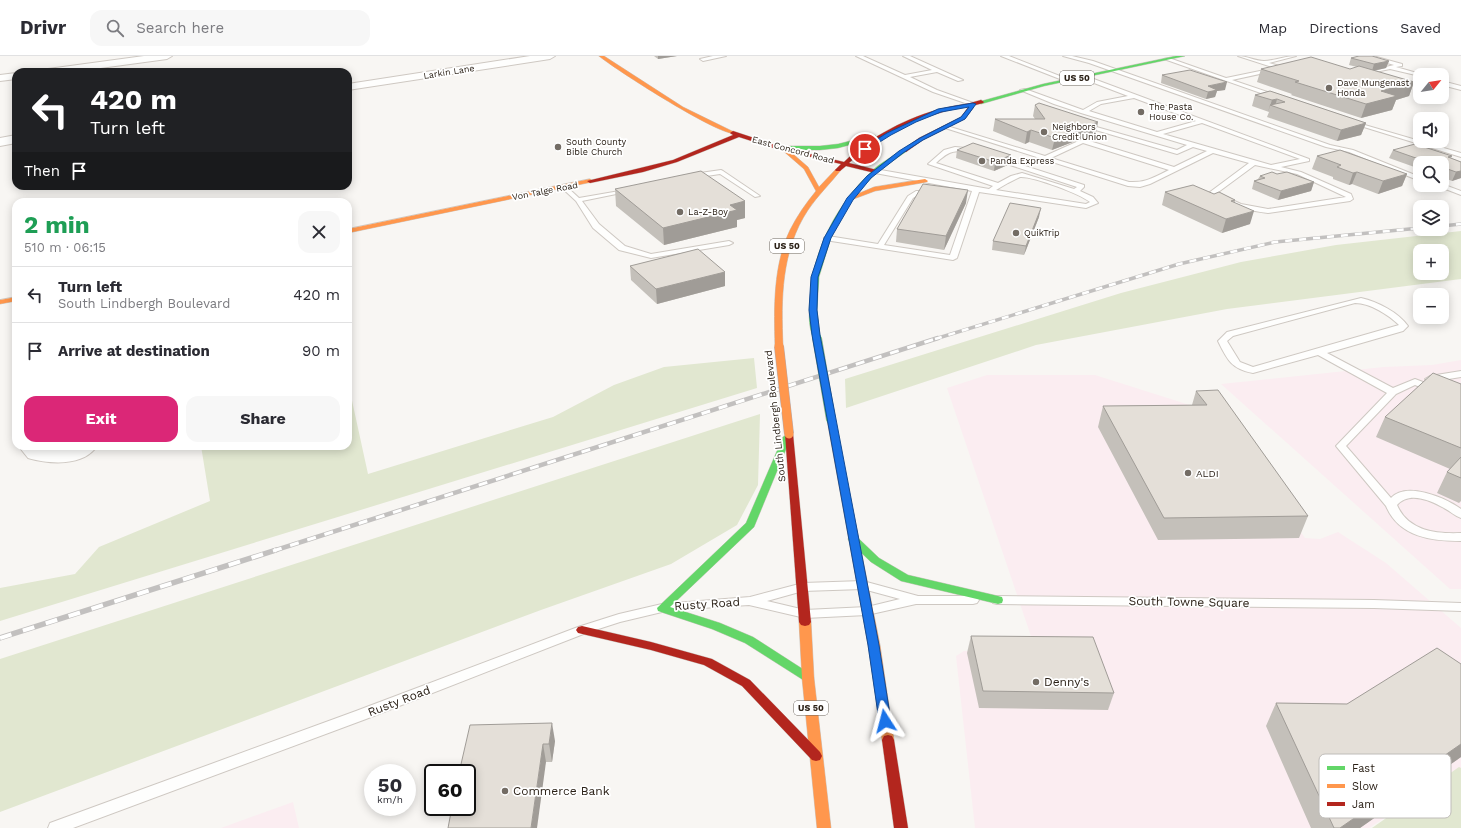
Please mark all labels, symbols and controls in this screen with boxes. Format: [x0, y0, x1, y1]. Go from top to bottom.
search box [90, 10, 370, 46]
text: Drivr [20, 16, 66, 39]
icon: search [104, 17, 126, 39]
text: Search here [136, 19, 224, 37]
text: Map [1259, 20, 1287, 36]
text: Directions [1309, 20, 1378, 36]
text: Saved [1400, 20, 1441, 36]
street label: Larkin Lane [423, 63, 475, 81]
north arrow [1413, 68, 1449, 104]
map controls [1413, 68, 1449, 324]
road number: US 50 [1060, 71, 1094, 85]
place label: Dave Mungenast Honda [1337, 78, 1409, 98]
text: 420 m [90, 83, 177, 116]
marker: Dave Mungenast Honda [1324, 83, 1334, 93]
icon: left [24, 84, 76, 136]
place label: The Pasta House Co. [1149, 102, 1193, 122]
marker: The Pasta House Co. [1136, 107, 1146, 117]
button: sound [1413, 112, 1449, 148]
text: Turn left [90, 117, 165, 138]
place label: Neighbors Credit Union [1052, 122, 1107, 142]
marker: Neighbors Credit Union [1039, 127, 1049, 137]
pin [848, 132, 882, 166]
street label: East Concord Road [751, 134, 835, 166]
place label: South County Bible Church [566, 137, 627, 157]
icon: arrive [854, 138, 876, 160]
marker: South County Bible Church [553, 142, 563, 152]
marker: Panda Express [977, 156, 987, 166]
place label: Panda Express [990, 156, 1054, 166]
button: search [1413, 156, 1449, 192]
icon: arrive [68, 160, 90, 182]
text: Then [24, 162, 60, 180]
street label: Von Talge Road [511, 180, 579, 202]
button: layers [1413, 200, 1449, 236]
marker: La-Z-Boy [675, 207, 685, 217]
place label: La-Z-Boy [688, 207, 728, 217]
text: 2 min [24, 211, 90, 239]
button: close [298, 211, 340, 253]
marker: QuikTrip [1011, 228, 1021, 238]
place label: QuikTrip [1024, 228, 1060, 238]
road number: US 50 [770, 239, 804, 253]
text: 510 m · 06:15 [24, 240, 106, 255]
button: + [1413, 244, 1449, 280]
text: Turn left [58, 278, 122, 296]
icon: left [24, 284, 46, 306]
text: 420 m [293, 286, 340, 304]
button: − [1413, 288, 1449, 324]
text: South Lindbergh Boulevard [58, 296, 230, 311]
icon: arrive [24, 340, 46, 362]
text: Arrive at destination [58, 342, 210, 360]
text: 90 m [302, 342, 340, 360]
street label: South Lindbergh Boulevard [763, 349, 787, 483]
button: Exit [24, 396, 178, 442]
button: Share [186, 396, 340, 442]
marker: ALDI [1183, 468, 1193, 478]
place label: ALDI [1196, 468, 1219, 479]
street label: South Towne Square [1128, 594, 1250, 610]
street label: Rusty Road [674, 595, 740, 613]
place label: Denny's [1044, 675, 1089, 689]
marker: Denny's [1031, 677, 1041, 687]
street label: Rusty Road [366, 683, 432, 719]
position arrow [864, 700, 906, 742]
road number: US 50 [794, 701, 828, 715]
legend [1319, 754, 1451, 818]
text: Fast [1352, 762, 1375, 775]
speed limit sign: 60 [424, 764, 476, 816]
text: 50 [378, 773, 402, 797]
text: Slow [1352, 780, 1378, 793]
place label: Commerce Bank [513, 784, 610, 798]
marker: Commerce Bank [500, 786, 510, 796]
text: km/h [377, 794, 403, 805]
text: Jam [1352, 798, 1375, 811]

